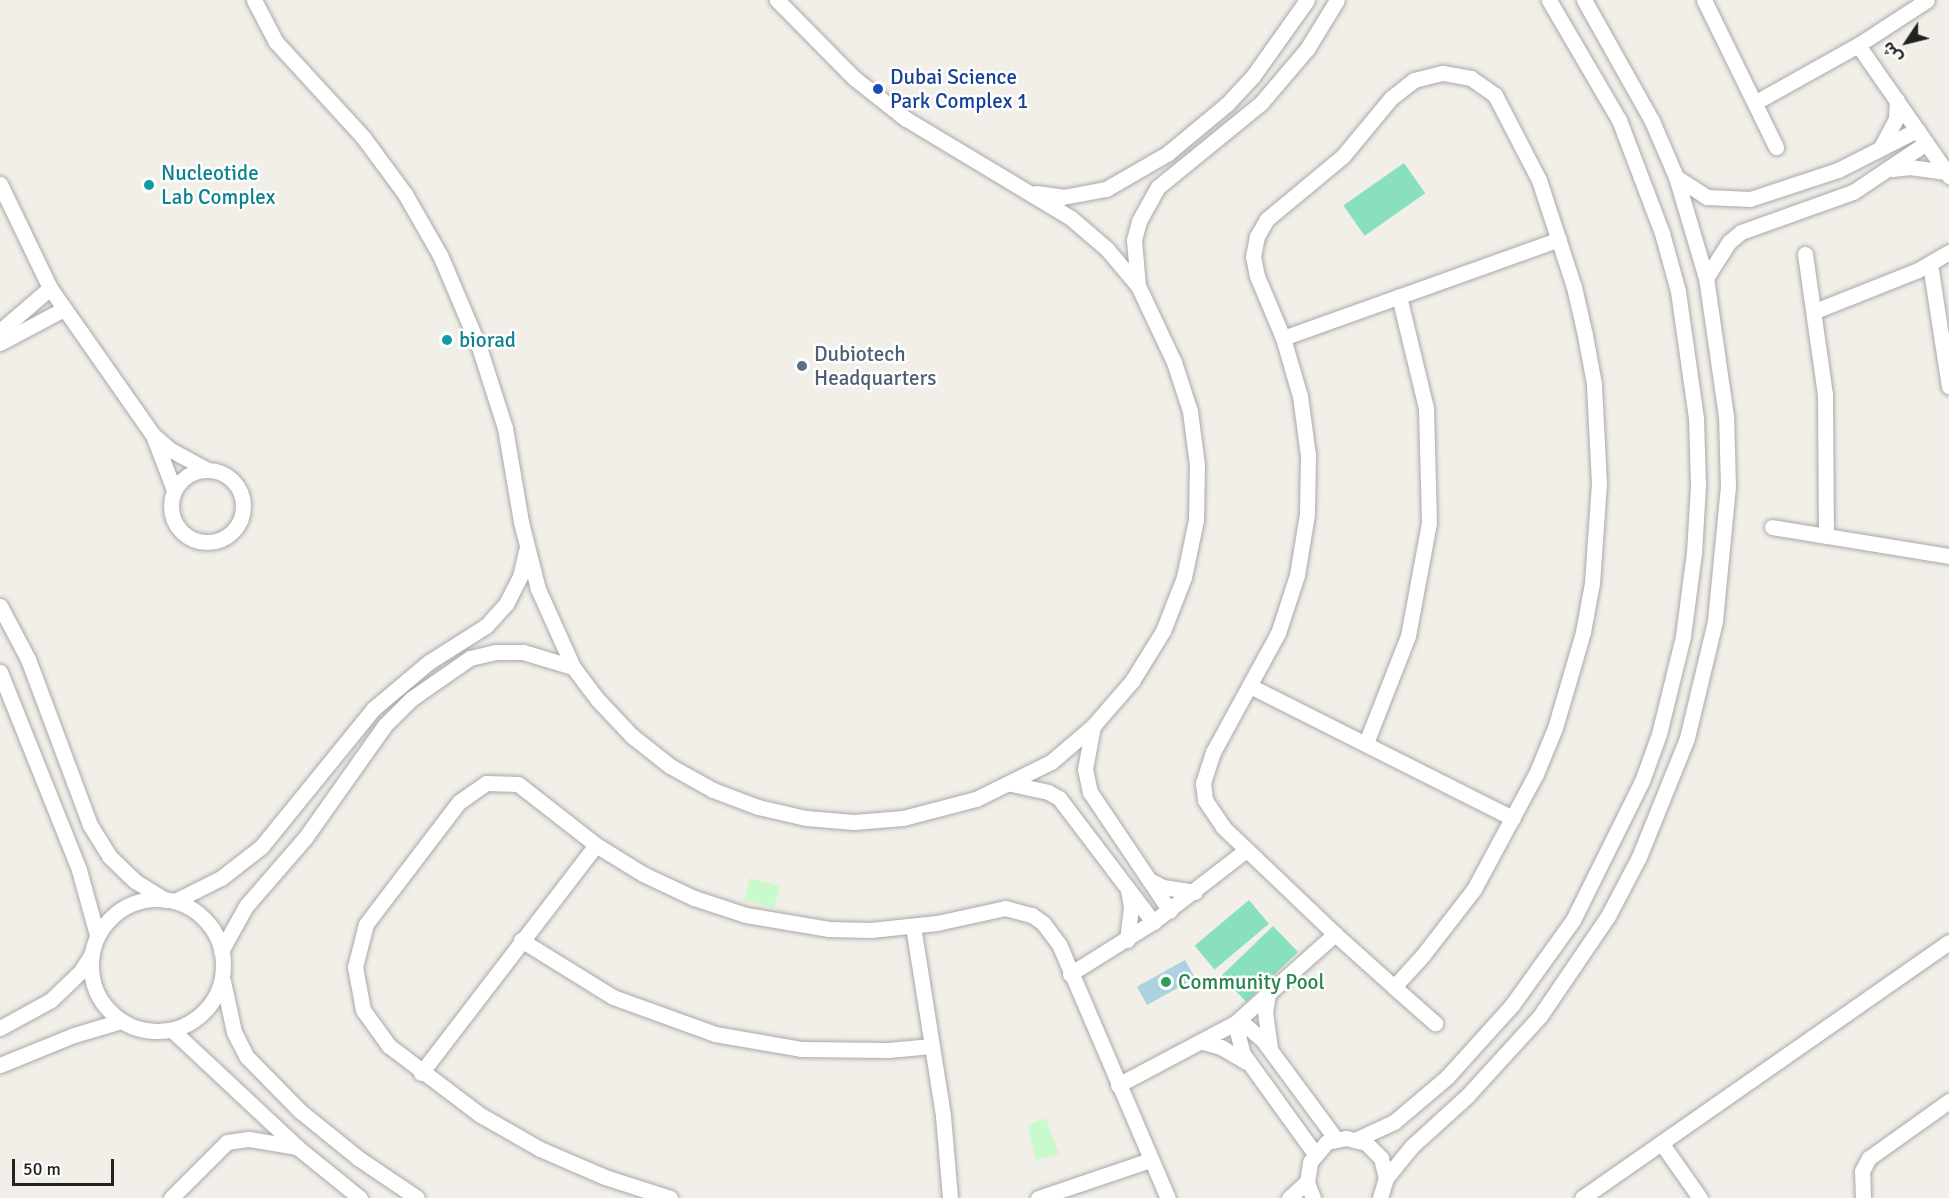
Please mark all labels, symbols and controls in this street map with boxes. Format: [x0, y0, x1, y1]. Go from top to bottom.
north arrow [1877, 12, 1937, 72]
text: ش [1878, 38, 1907, 67]
place label: Dubai Science Park Complex 1 [890, 64, 1028, 114]
marker: Dubai Science Park Complex 1 [871, 82, 885, 96]
place label: Nucleotide Lab Complex [161, 160, 276, 210]
marker: Nucleotide Lab Complex [142, 178, 156, 192]
place label: biorad [459, 327, 516, 353]
marker: biorad [440, 333, 454, 347]
place label: Dubiotech Headquarters [814, 341, 936, 391]
marker: Dubiotech Headquarters [795, 359, 809, 373]
place label: Community Pool [1178, 969, 1325, 995]
marker: Community Pool [1159, 975, 1173, 989]
scale bar [15, 1147, 117, 1185]
text: 50 m [23, 1158, 61, 1180]

